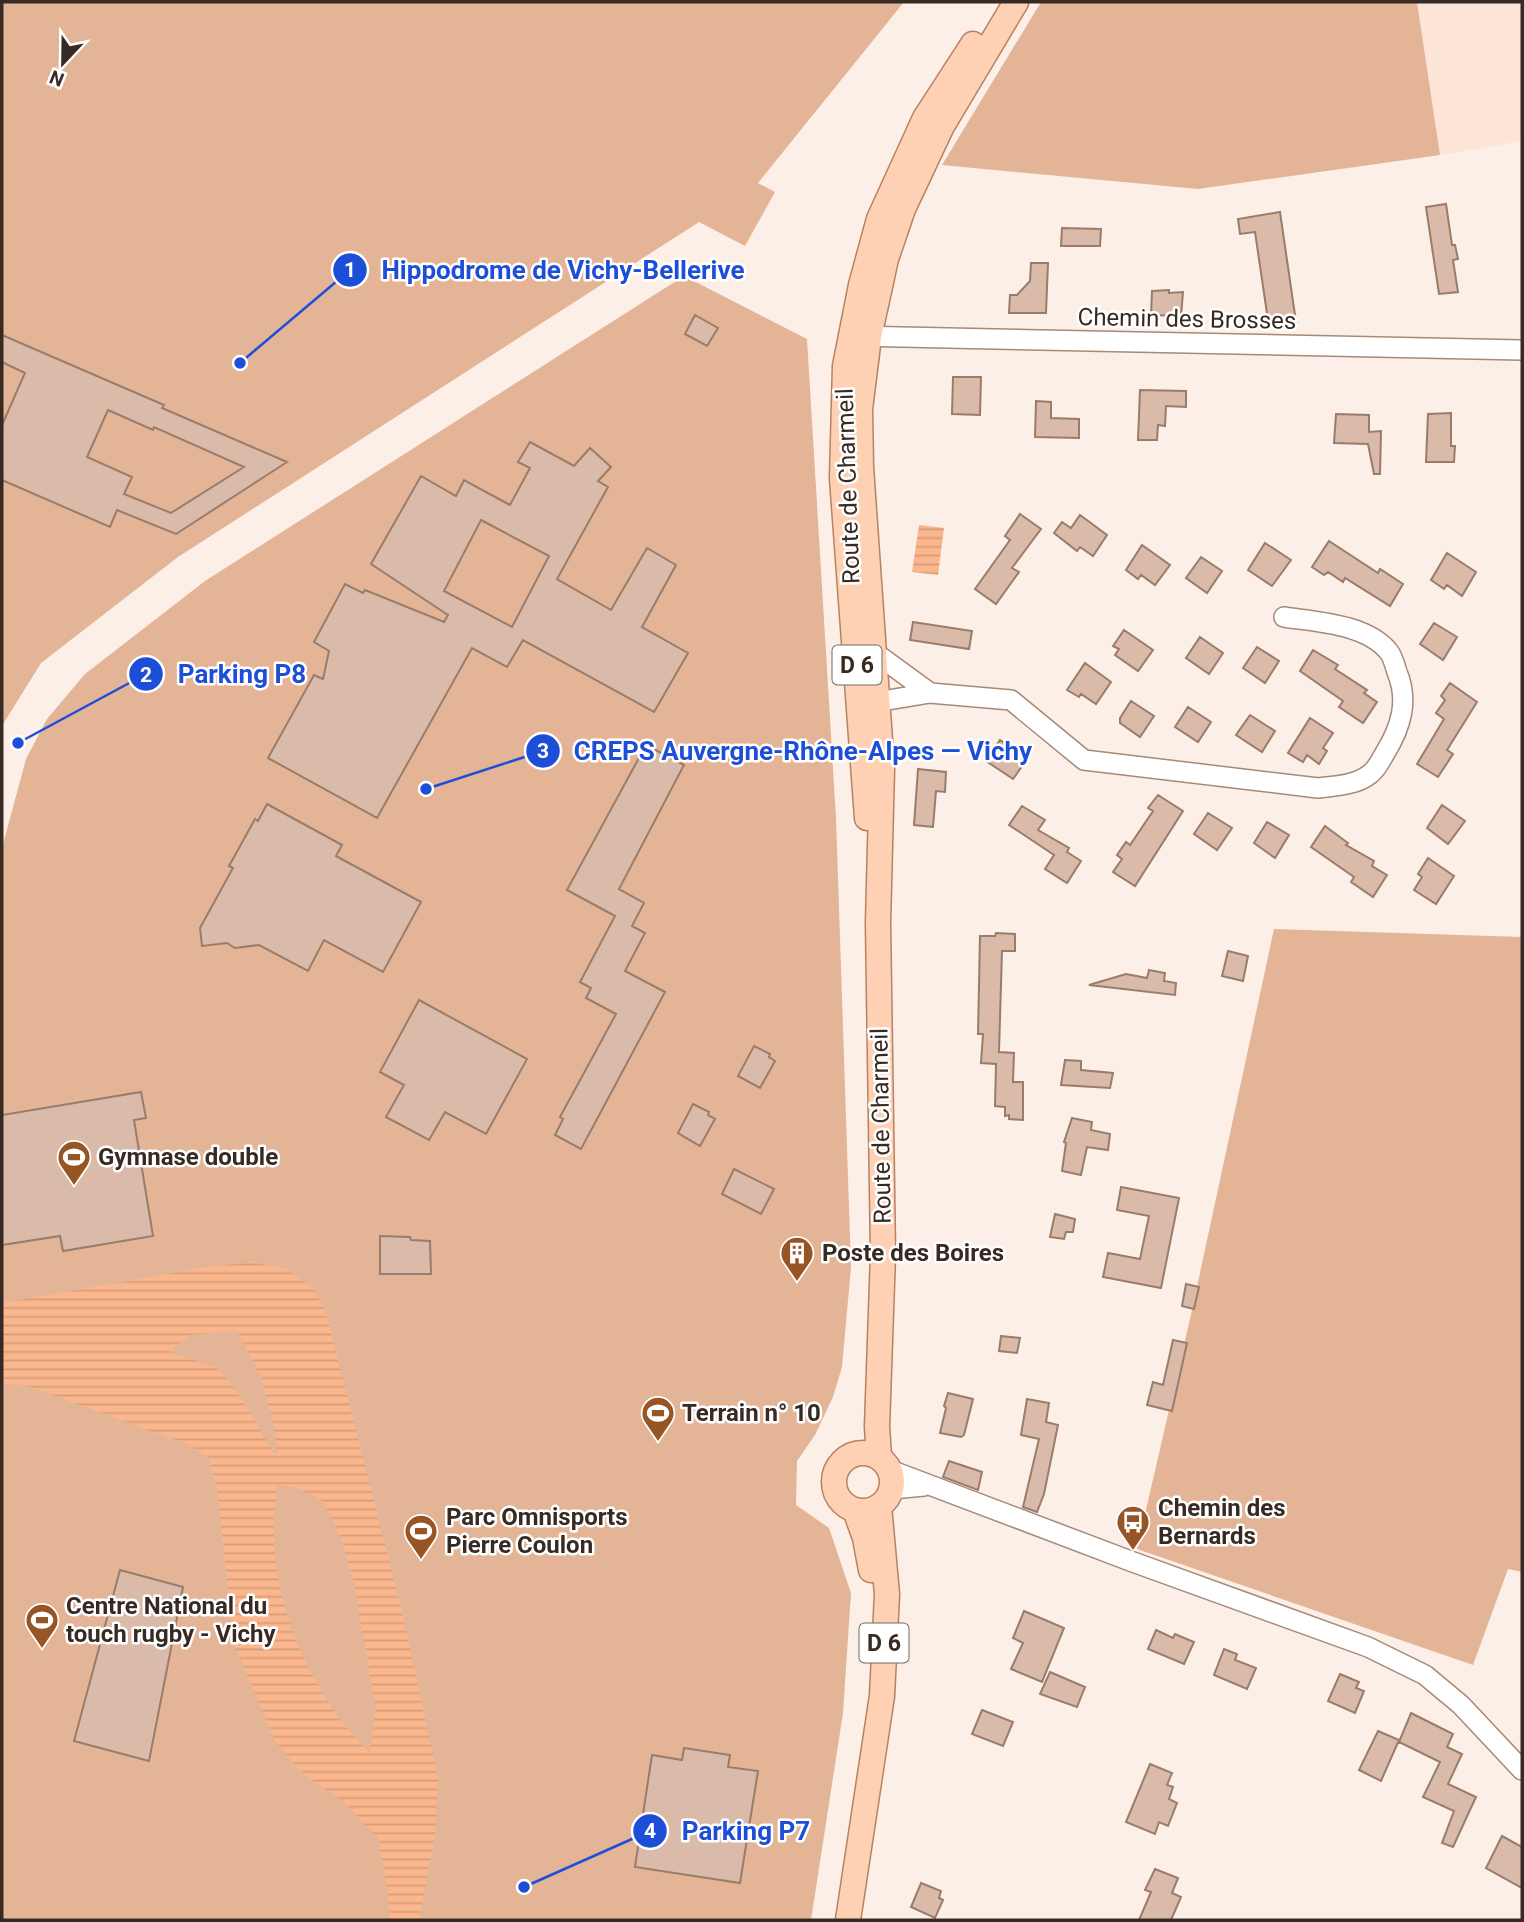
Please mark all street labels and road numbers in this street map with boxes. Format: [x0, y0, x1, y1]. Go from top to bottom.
street label: Chemin des Brosses [1077, 303, 1297, 335]
street label: Route de Charmeil [831, 388, 865, 584]
road number: D 6 [832, 646, 882, 684]
street label: Route de Charmeil [865, 1028, 897, 1224]
road number: D 6 [860, 1624, 908, 1662]

